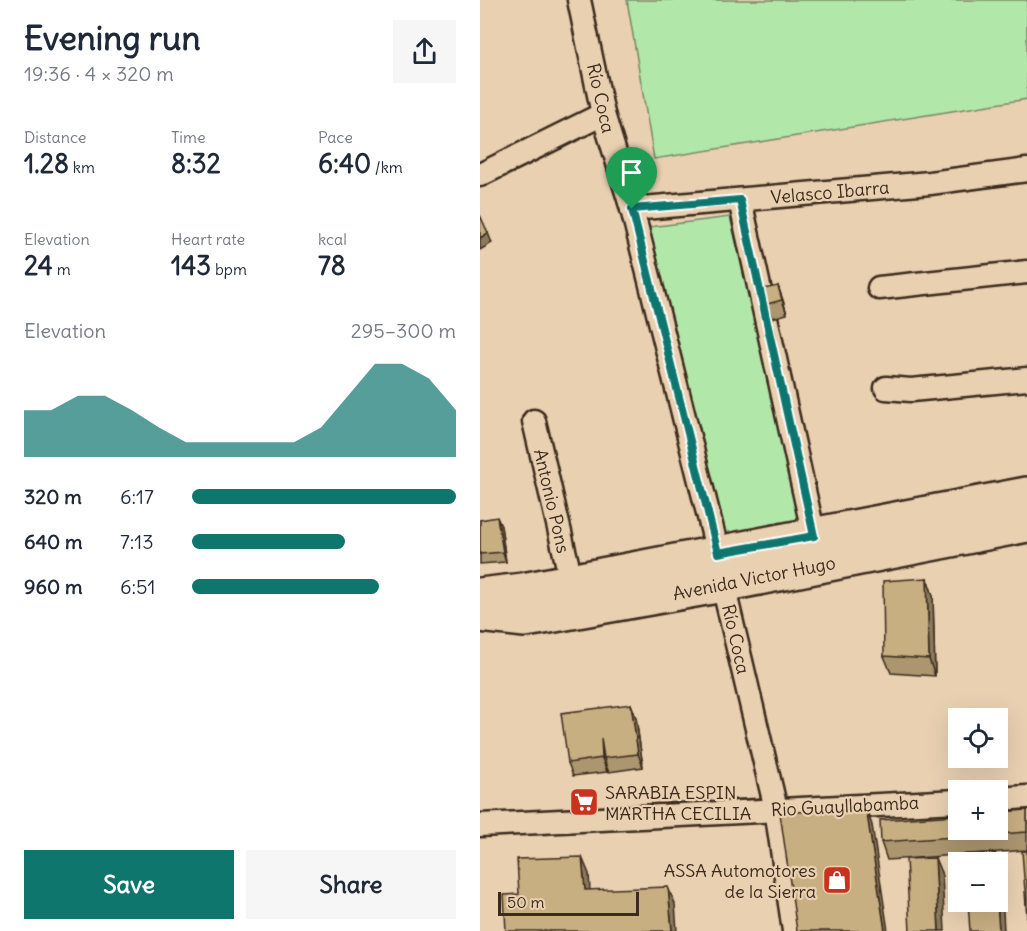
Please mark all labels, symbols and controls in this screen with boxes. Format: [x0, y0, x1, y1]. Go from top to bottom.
text: Evening run [24, 17, 200, 59]
button: share [393, 20, 456, 83]
text: 19:36 · 4 × 320 m [24, 61, 174, 86]
street label: Río Coca [582, 61, 620, 135]
text: Distance [24, 127, 86, 147]
text: Time [171, 127, 206, 147]
text: Pace [318, 127, 353, 147]
text: 1.28 [24, 147, 69, 180]
text: 8:32 [171, 147, 221, 180]
text: 6:40 [318, 147, 371, 180]
pin [606, 147, 657, 209]
icon: arrive [615, 156, 648, 189]
text: km [69, 157, 95, 177]
text: /km [371, 157, 403, 177]
street label: Velasco Ibarra [770, 175, 890, 209]
text: Elevation [24, 229, 90, 249]
text: Heart rate [171, 229, 245, 249]
text: kcal [318, 229, 347, 249]
text: 24 [24, 249, 53, 282]
text: 143 [171, 249, 211, 282]
text: 78 [318, 249, 346, 282]
text: m [53, 259, 71, 279]
text: bpm [211, 259, 247, 279]
text: Elevation [24, 318, 106, 343]
text: 295–300 m [351, 318, 456, 343]
street label: Antonio Pons [529, 447, 575, 555]
text: 320 m [24, 484, 82, 509]
text: 6:17 [120, 484, 154, 509]
text: 640 m [24, 529, 83, 554]
text: 7:13 [120, 529, 154, 554]
street label: Avenida Victor Hugo [671, 551, 837, 605]
text: 960 m [24, 574, 83, 599]
text: 6:51 [120, 574, 156, 599]
street label: Río Coca [717, 602, 755, 676]
map controls [948, 708, 1008, 912]
button: locate [948, 708, 1008, 768]
button: + [948, 780, 1008, 840]
place label: SARABIA ESPIN MARTHA CECILIA [605, 781, 751, 825]
supermarket icon: SARABIA ESPIN MARTHA CECILIA [568, 786, 600, 818]
street label: Rio Guayllabamba [770, 791, 920, 821]
button: Save [24, 850, 234, 919]
button: Share [246, 850, 456, 919]
button: − [948, 852, 1008, 912]
place label: ASSA Automotores de la Sierra [664, 859, 816, 903]
shop icon: ASSA Automotores de la Sierra [821, 864, 853, 896]
scale bar [498, 889, 639, 916]
text: 50 m [507, 892, 545, 912]

